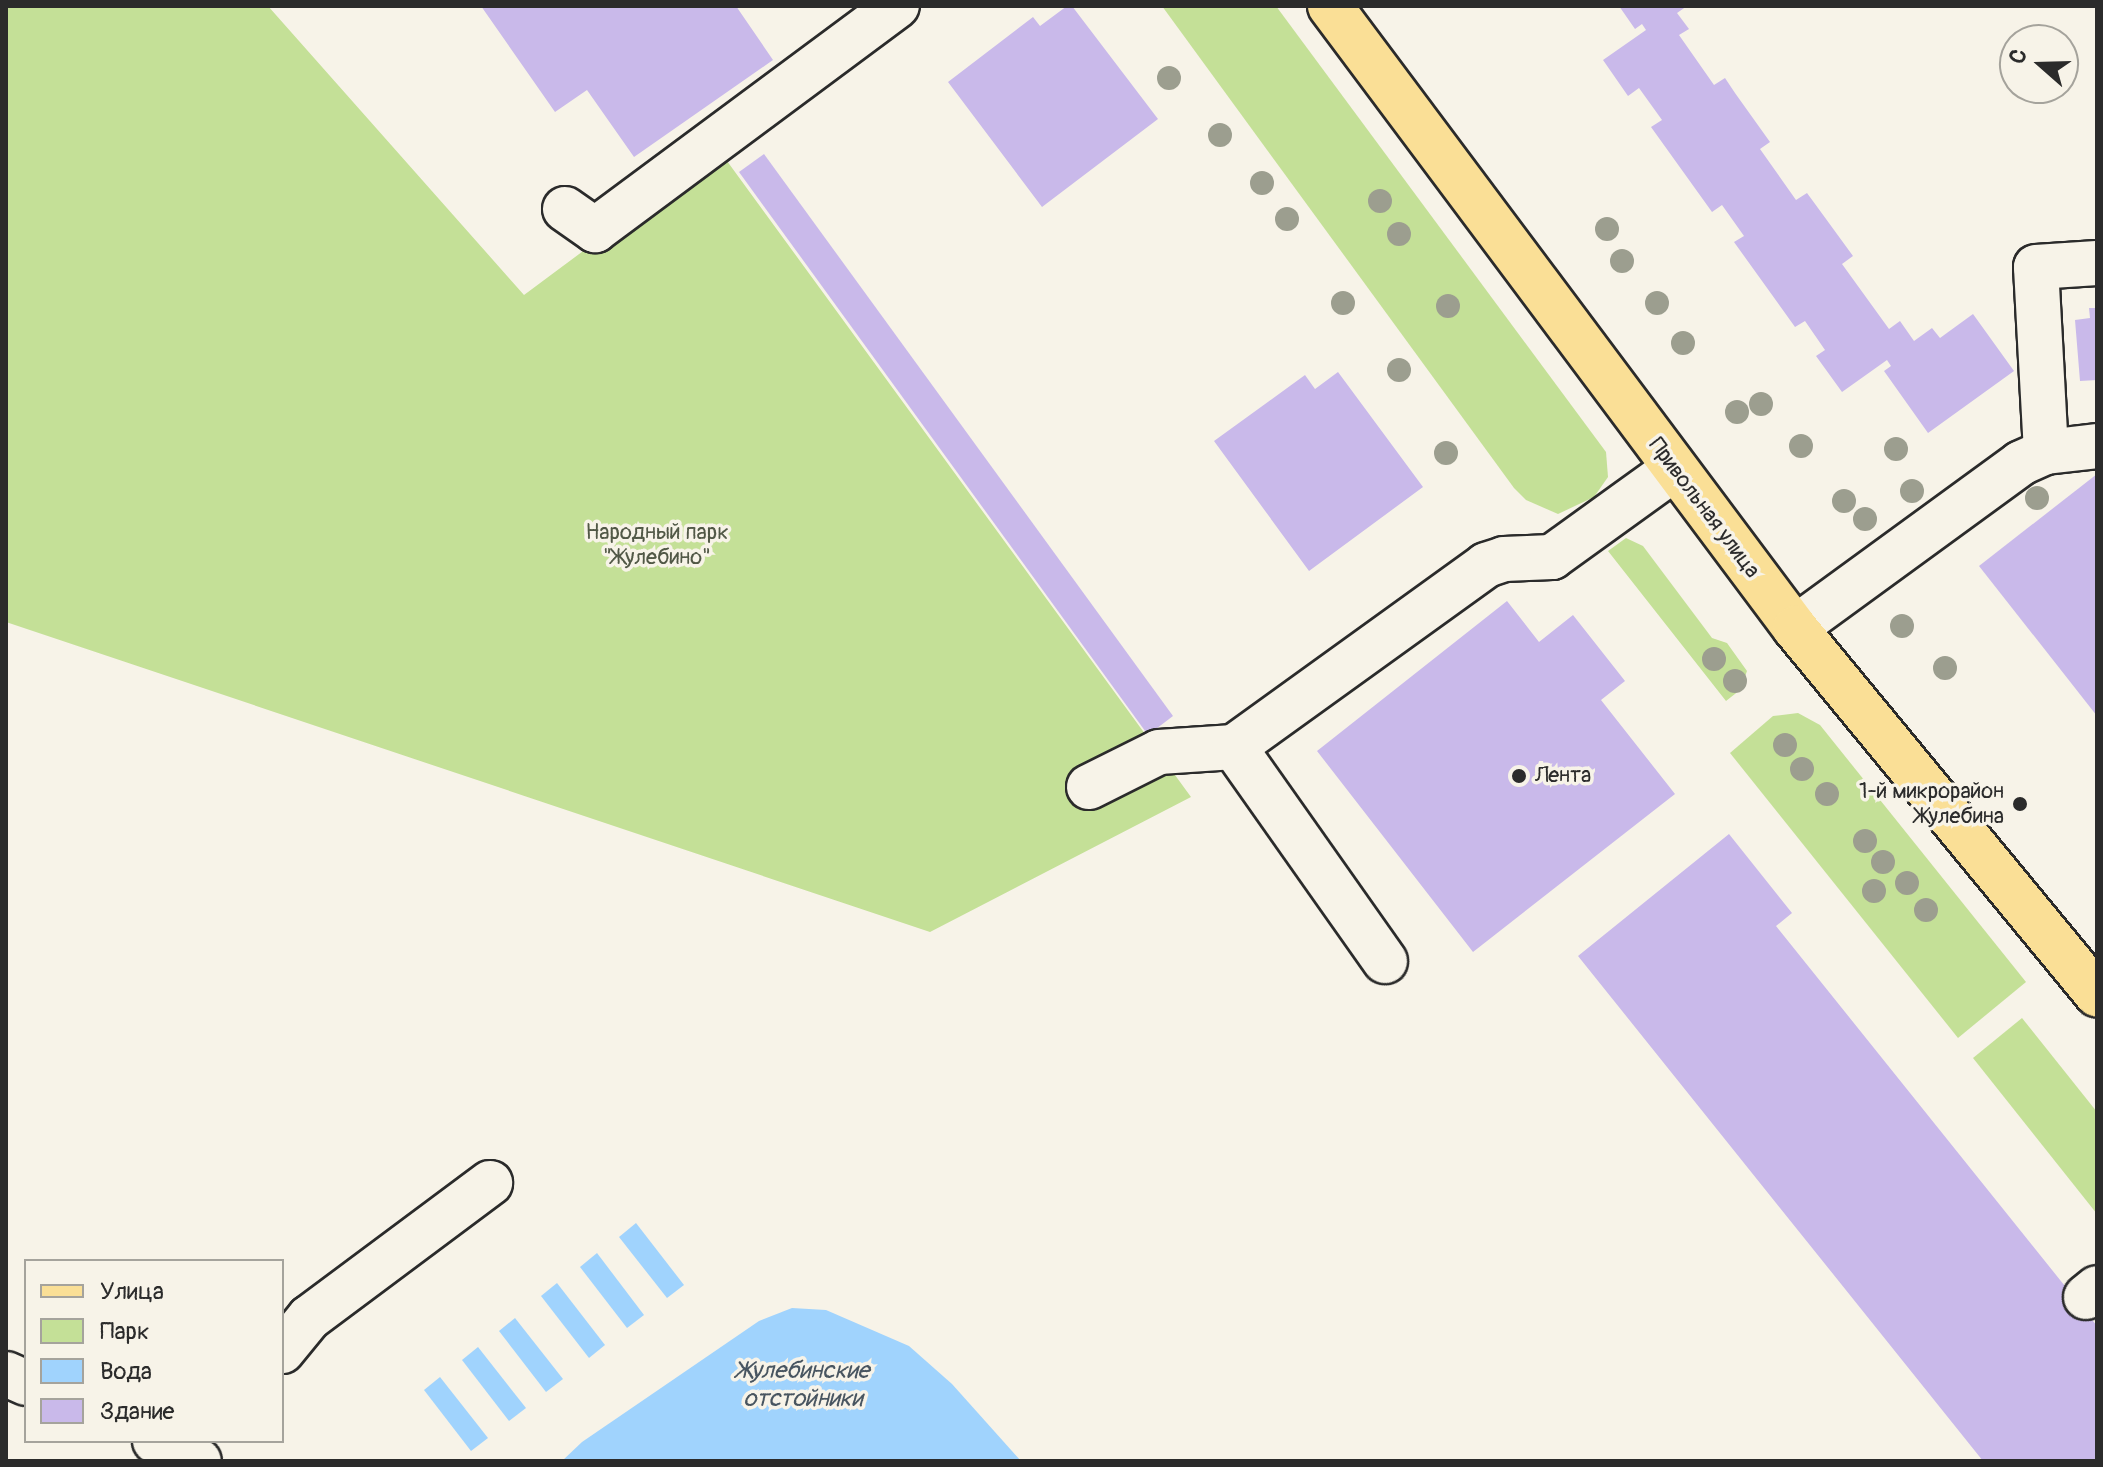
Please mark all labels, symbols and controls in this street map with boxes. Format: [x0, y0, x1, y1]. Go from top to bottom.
north arrow [1999, 24, 2079, 104]
text: С [2003, 45, 2034, 68]
street label: Привольная улица [1643, 433, 1765, 583]
park label: Народный парк "Жулебино" [585, 519, 729, 570]
place label: Лента [1535, 763, 1591, 789]
marker: Лента [1510, 767, 1528, 785]
place label: 1-й микрорайон Жулебина [1859, 778, 2004, 830]
marker: 1-й микрорайон Жулебина [2011, 795, 2029, 813]
legend [24, 1259, 284, 1443]
text: Улица [100, 1277, 164, 1306]
text: Парк [100, 1317, 149, 1346]
text: Вода [100, 1357, 152, 1386]
water label: Жулебинские отстойники [737, 1357, 869, 1413]
text: Здание [100, 1397, 174, 1426]

